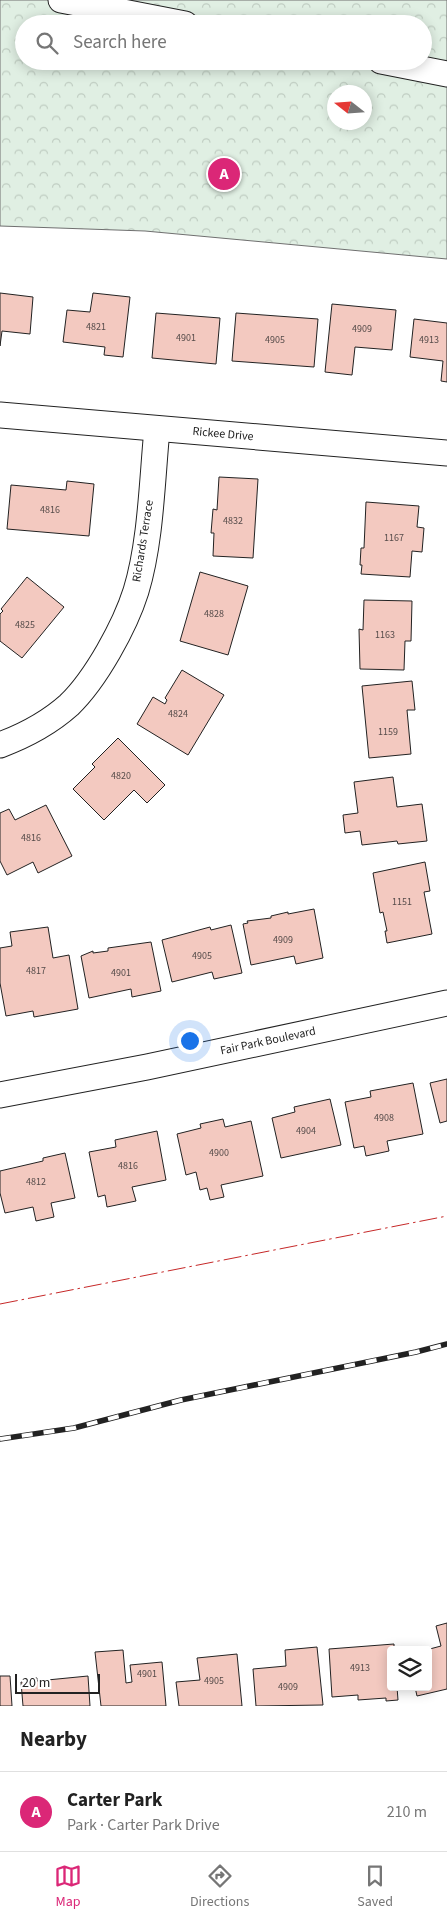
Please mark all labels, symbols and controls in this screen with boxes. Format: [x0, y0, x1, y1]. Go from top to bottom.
search box [15, 15, 432, 70]
icon: search [33, 29, 61, 57]
text: Search here [73, 29, 167, 56]
north arrow [327, 85, 372, 130]
pin: A [208, 155, 240, 193]
house number: 4821 [86, 320, 106, 334]
house number: 4909 [352, 322, 372, 336]
house number: 4901 [176, 331, 196, 345]
house number: 4905 [265, 333, 285, 347]
house number: 4913 [419, 333, 439, 347]
street label: Rickee Drive [192, 423, 254, 445]
street label: Richards Terrace [128, 499, 158, 583]
house number: 4816 [40, 503, 60, 517]
house number: 4832 [223, 514, 243, 528]
house number: 1167 [384, 531, 404, 545]
house number: 4828 [204, 607, 224, 621]
house number: 4825 [15, 618, 35, 632]
house number: 1163 [375, 628, 395, 642]
house number: 4824 [168, 707, 188, 721]
house number: 1159 [378, 725, 398, 739]
house number: 4820 [111, 769, 131, 783]
house number: 4816 [21, 831, 41, 845]
house number: 1151 [392, 895, 412, 909]
house number: 4909 [273, 933, 293, 947]
house number: 4905 [192, 949, 212, 963]
house number: 4817 [26, 964, 46, 978]
house number: 4901 [111, 966, 131, 980]
street label: Fair Park Boulevard [219, 1023, 317, 1059]
your location [177, 1028, 203, 1054]
house number: 4908 [374, 1111, 394, 1125]
house number: 4904 [296, 1124, 316, 1138]
house number: 4900 [209, 1146, 229, 1160]
house number: 4816 [118, 1159, 138, 1173]
house number: 4812 [26, 1175, 46, 1189]
map controls [387, 1646, 432, 1691]
button: layers [387, 1646, 432, 1691]
house number: 4913 [350, 1661, 370, 1675]
house number: 4901 [137, 1667, 157, 1681]
scale bar [15, 1671, 100, 1694]
text: 20 m [22, 1673, 50, 1693]
house number: 4905 [204, 1674, 224, 1688]
house number: 4909 [278, 1680, 298, 1694]
text: Nearby [20, 1724, 87, 1754]
text: Carter Park [67, 1787, 162, 1814]
text: A [31, 1801, 41, 1823]
text: 210 m [387, 1801, 427, 1823]
text: Park · Carter Park Drive [67, 1814, 220, 1836]
tab: Map [54, 1862, 82, 1912]
tab: Directions [190, 1862, 249, 1912]
tab: Saved [357, 1862, 393, 1912]

